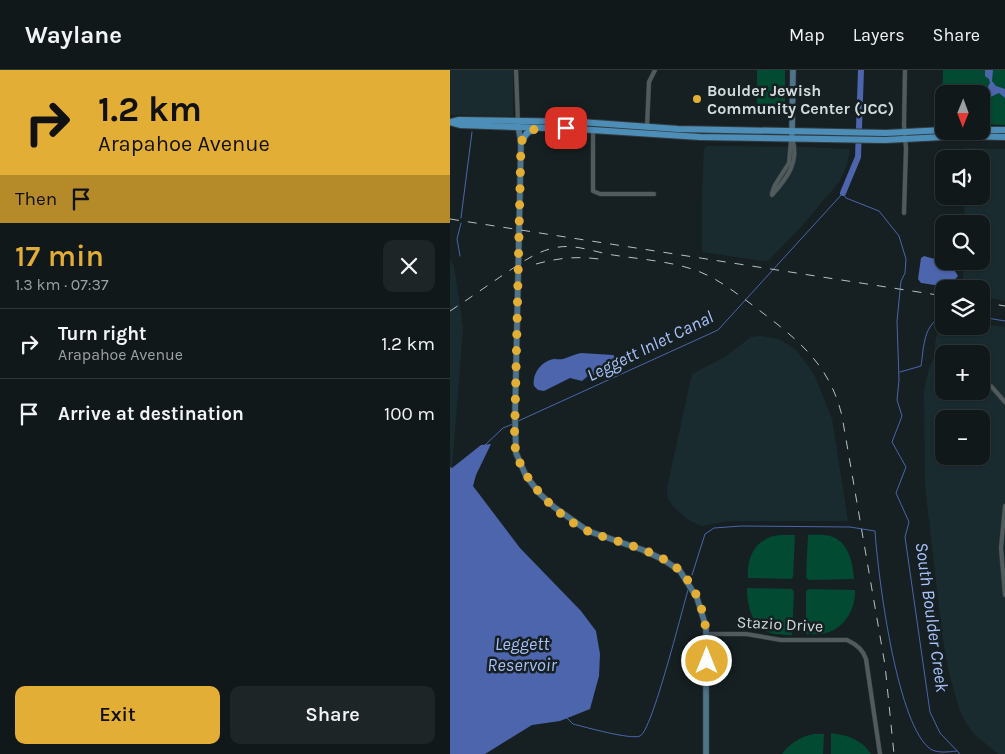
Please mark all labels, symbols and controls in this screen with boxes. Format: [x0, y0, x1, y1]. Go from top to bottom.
text: Waylane [25, 21, 122, 49]
text: Map [789, 24, 825, 46]
text: Layers [853, 24, 905, 46]
text: Share [933, 24, 980, 46]
place label: Boulder Jewish Community Center (JCC) [707, 81, 894, 118]
north arrow [935, 85, 990, 140]
map controls [935, 85, 990, 465]
text: 1.2 km [98, 89, 202, 130]
icon: right [15, 90, 80, 155]
marker: Boulder Jewish Community Center (JCC) [691, 93, 703, 105]
pin [545, 107, 587, 149]
icon: arrive [552, 114, 580, 142]
text: Arapahoe Avenue [98, 131, 270, 157]
button: sound [935, 150, 990, 205]
icon: arrive [67, 185, 95, 213]
text: Then [15, 188, 57, 210]
button: search [935, 215, 990, 270]
text: 17 min [15, 238, 104, 274]
button: close [383, 240, 435, 292]
text: 1.3 km · 07:37 [15, 275, 109, 294]
button: layers [935, 280, 990, 335]
water label: Leggett Inlet Canal [583, 306, 717, 386]
text: Turn right [58, 323, 147, 345]
icon: right [15, 330, 43, 358]
text: 1.2 km [381, 333, 435, 355]
text: Arapahoe Avenue [58, 345, 183, 364]
button: + [935, 345, 990, 400]
icon: arrive [15, 400, 43, 428]
text: Arrive at destination [58, 403, 244, 425]
text: 100 m [384, 403, 435, 425]
button: − [935, 410, 990, 465]
water label: South Boulder Creek [911, 541, 954, 694]
street label: Stazio Drive [736, 612, 824, 636]
water label: Leggett Reservoir [487, 633, 557, 676]
position arrow [680, 634, 732, 686]
button: Exit [15, 686, 220, 744]
button: Share [230, 686, 435, 744]

